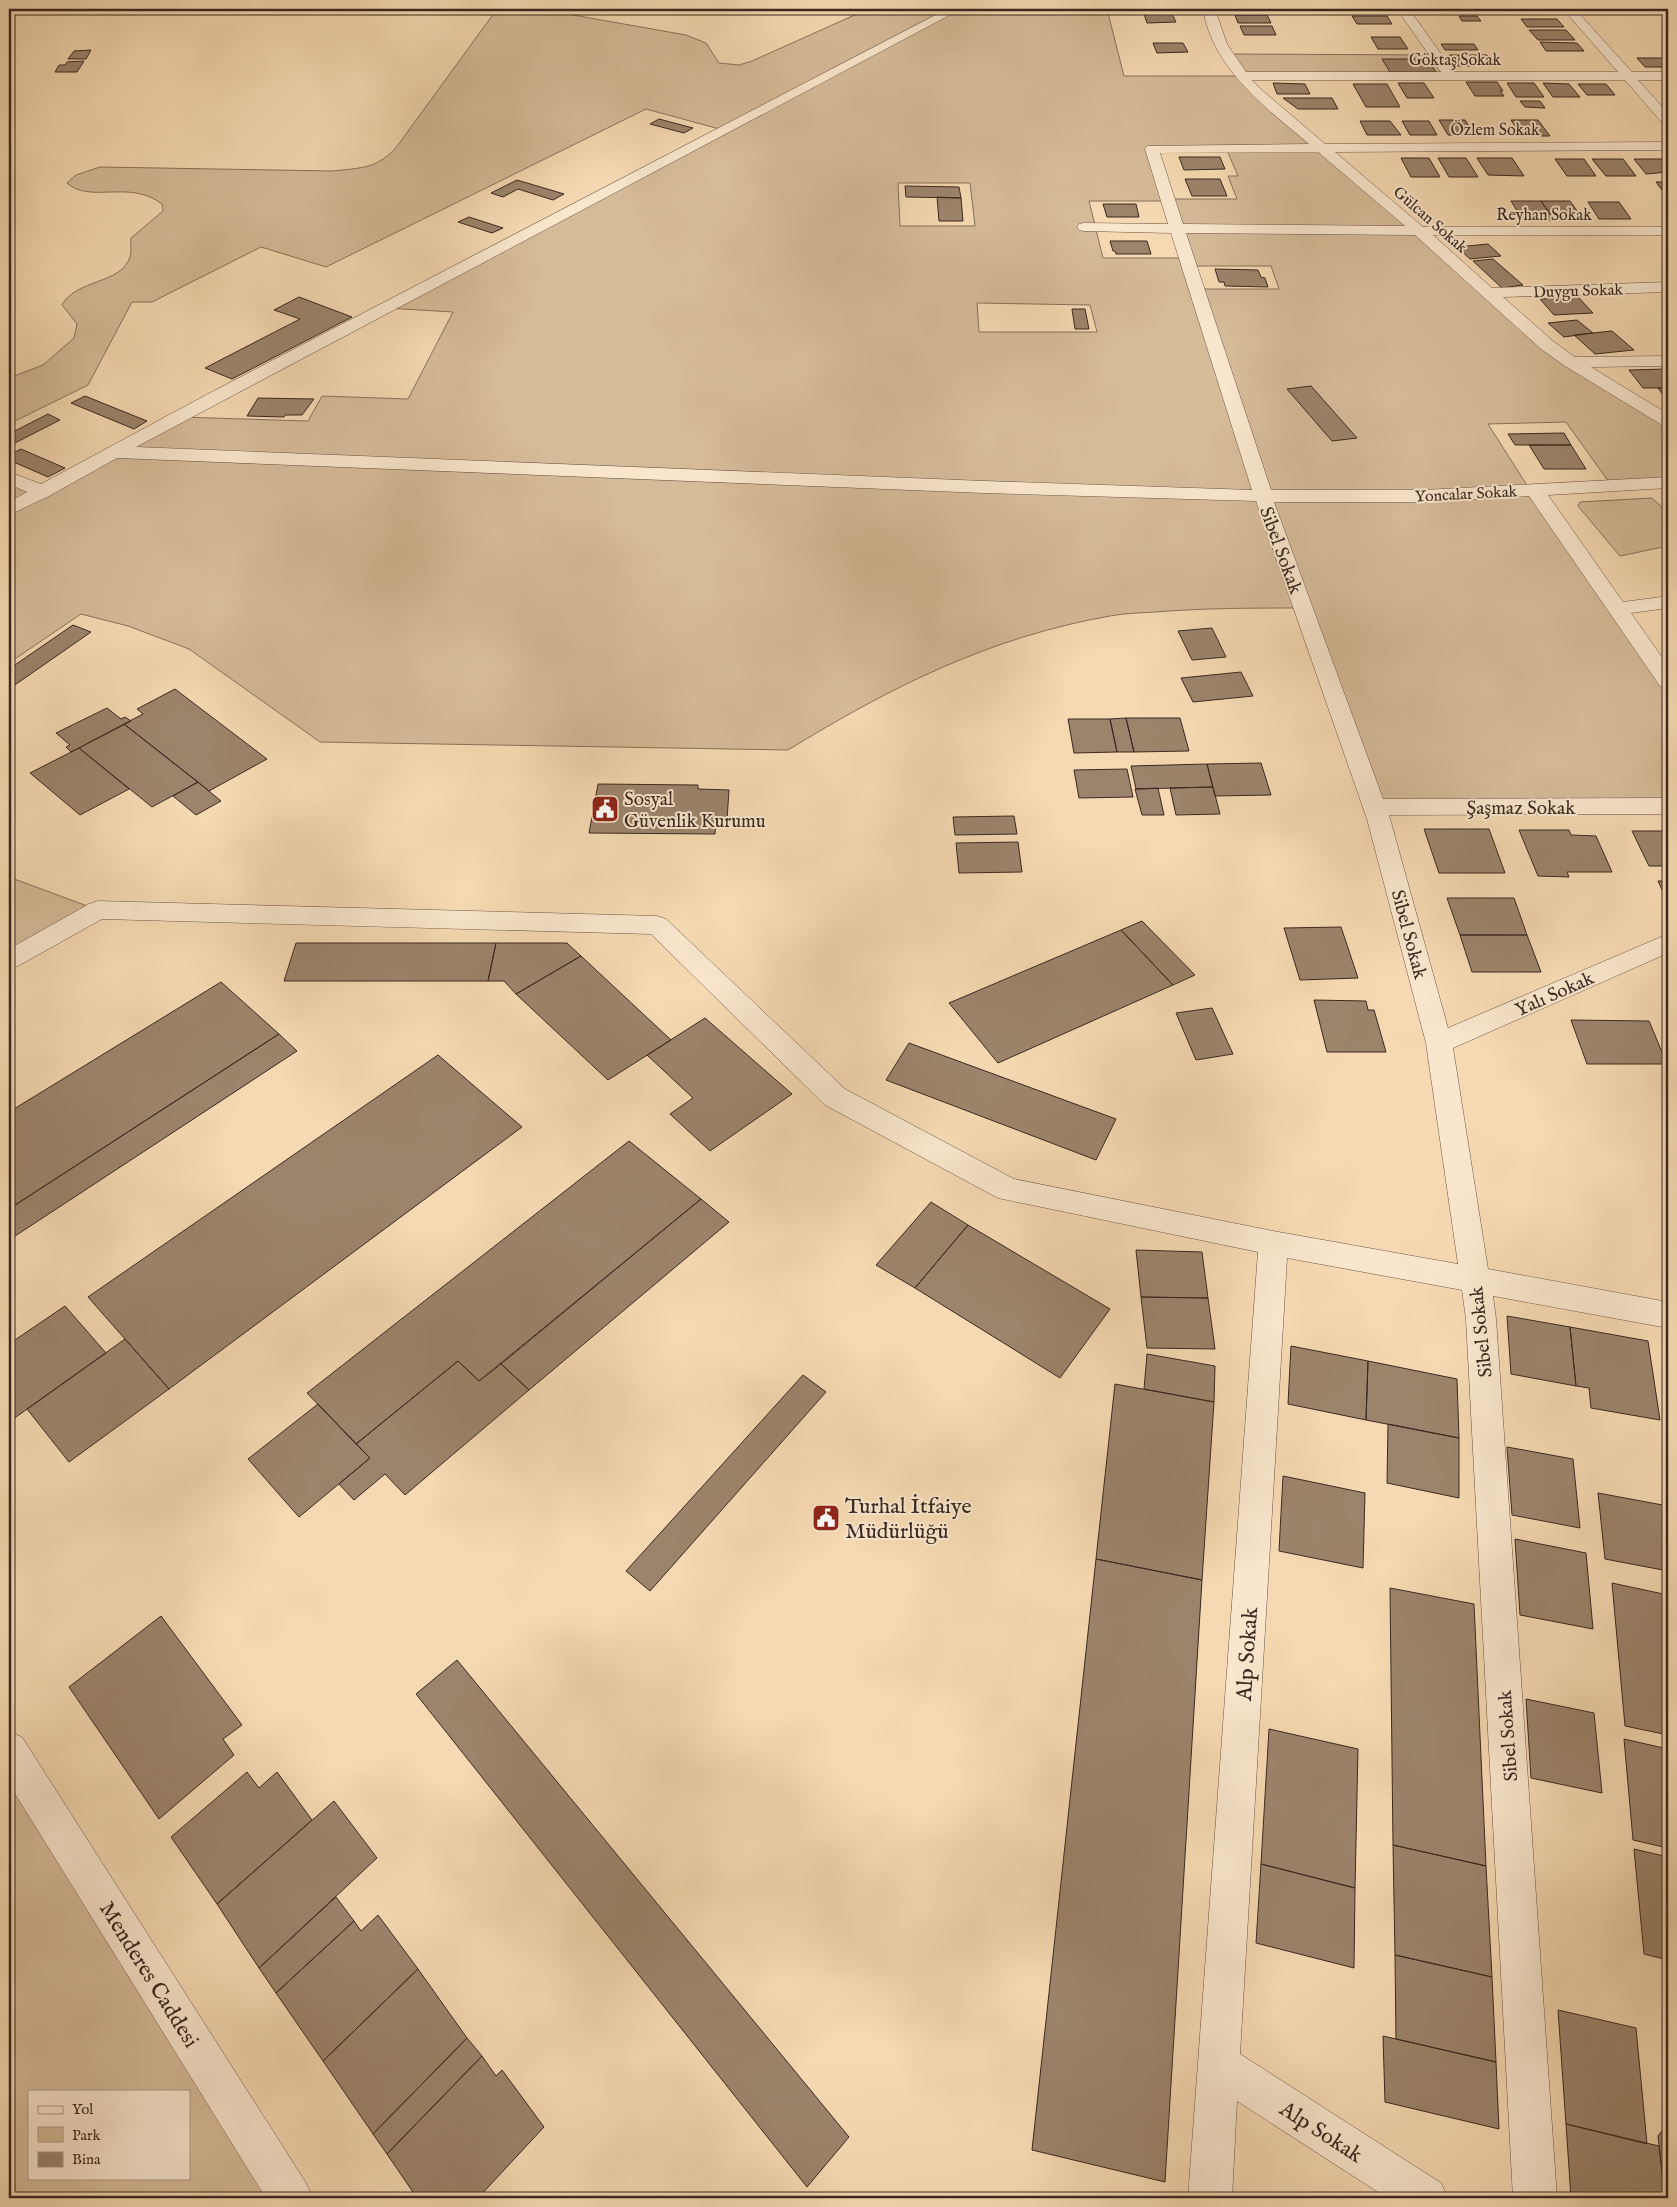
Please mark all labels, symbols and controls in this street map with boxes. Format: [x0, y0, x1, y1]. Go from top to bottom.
street label: Göktaş Sokak [1409, 51, 1502, 71]
street label: Özlem Sokak [1451, 120, 1540, 141]
street label: Gülcan Sokak [1388, 183, 1471, 259]
street label: Reyhan Sokak [1496, 206, 1592, 226]
street label: Duygu Sokak [1533, 280, 1624, 304]
street label: Yoncalar Sokak [1415, 482, 1518, 508]
street label: Sibel Sokak [1253, 504, 1307, 599]
place label: Sosyal Güvenlik Kurumu [624, 788, 766, 834]
public building icon: Sosyal Güvenlik Kurumu [590, 794, 620, 824]
street label: Şaşmaz Sokak [1467, 797, 1576, 821]
street label: Sibel Sokak [1385, 887, 1432, 983]
street label: Yalı Sokak [1512, 967, 1599, 1023]
street label: Sibel Sokak [1465, 1284, 1499, 1379]
place label: Turhal İtfaiye Müdürlüğü [845, 1493, 972, 1546]
public building icon: Turhal İtfaiye Müdürlüğü [811, 1503, 841, 1533]
street label: Alp Sokak [1231, 1606, 1265, 1703]
street label: Sibel Sokak [1494, 1689, 1524, 1782]
street label: Menderes Caddesi [92, 1897, 205, 2053]
legend [28, 2090, 190, 2180]
street label: Alp Sokak [1273, 2095, 1368, 2170]
text: Yol [72, 2100, 94, 2119]
text: Park [72, 2126, 102, 2145]
text: Bina [72, 2150, 101, 2169]

